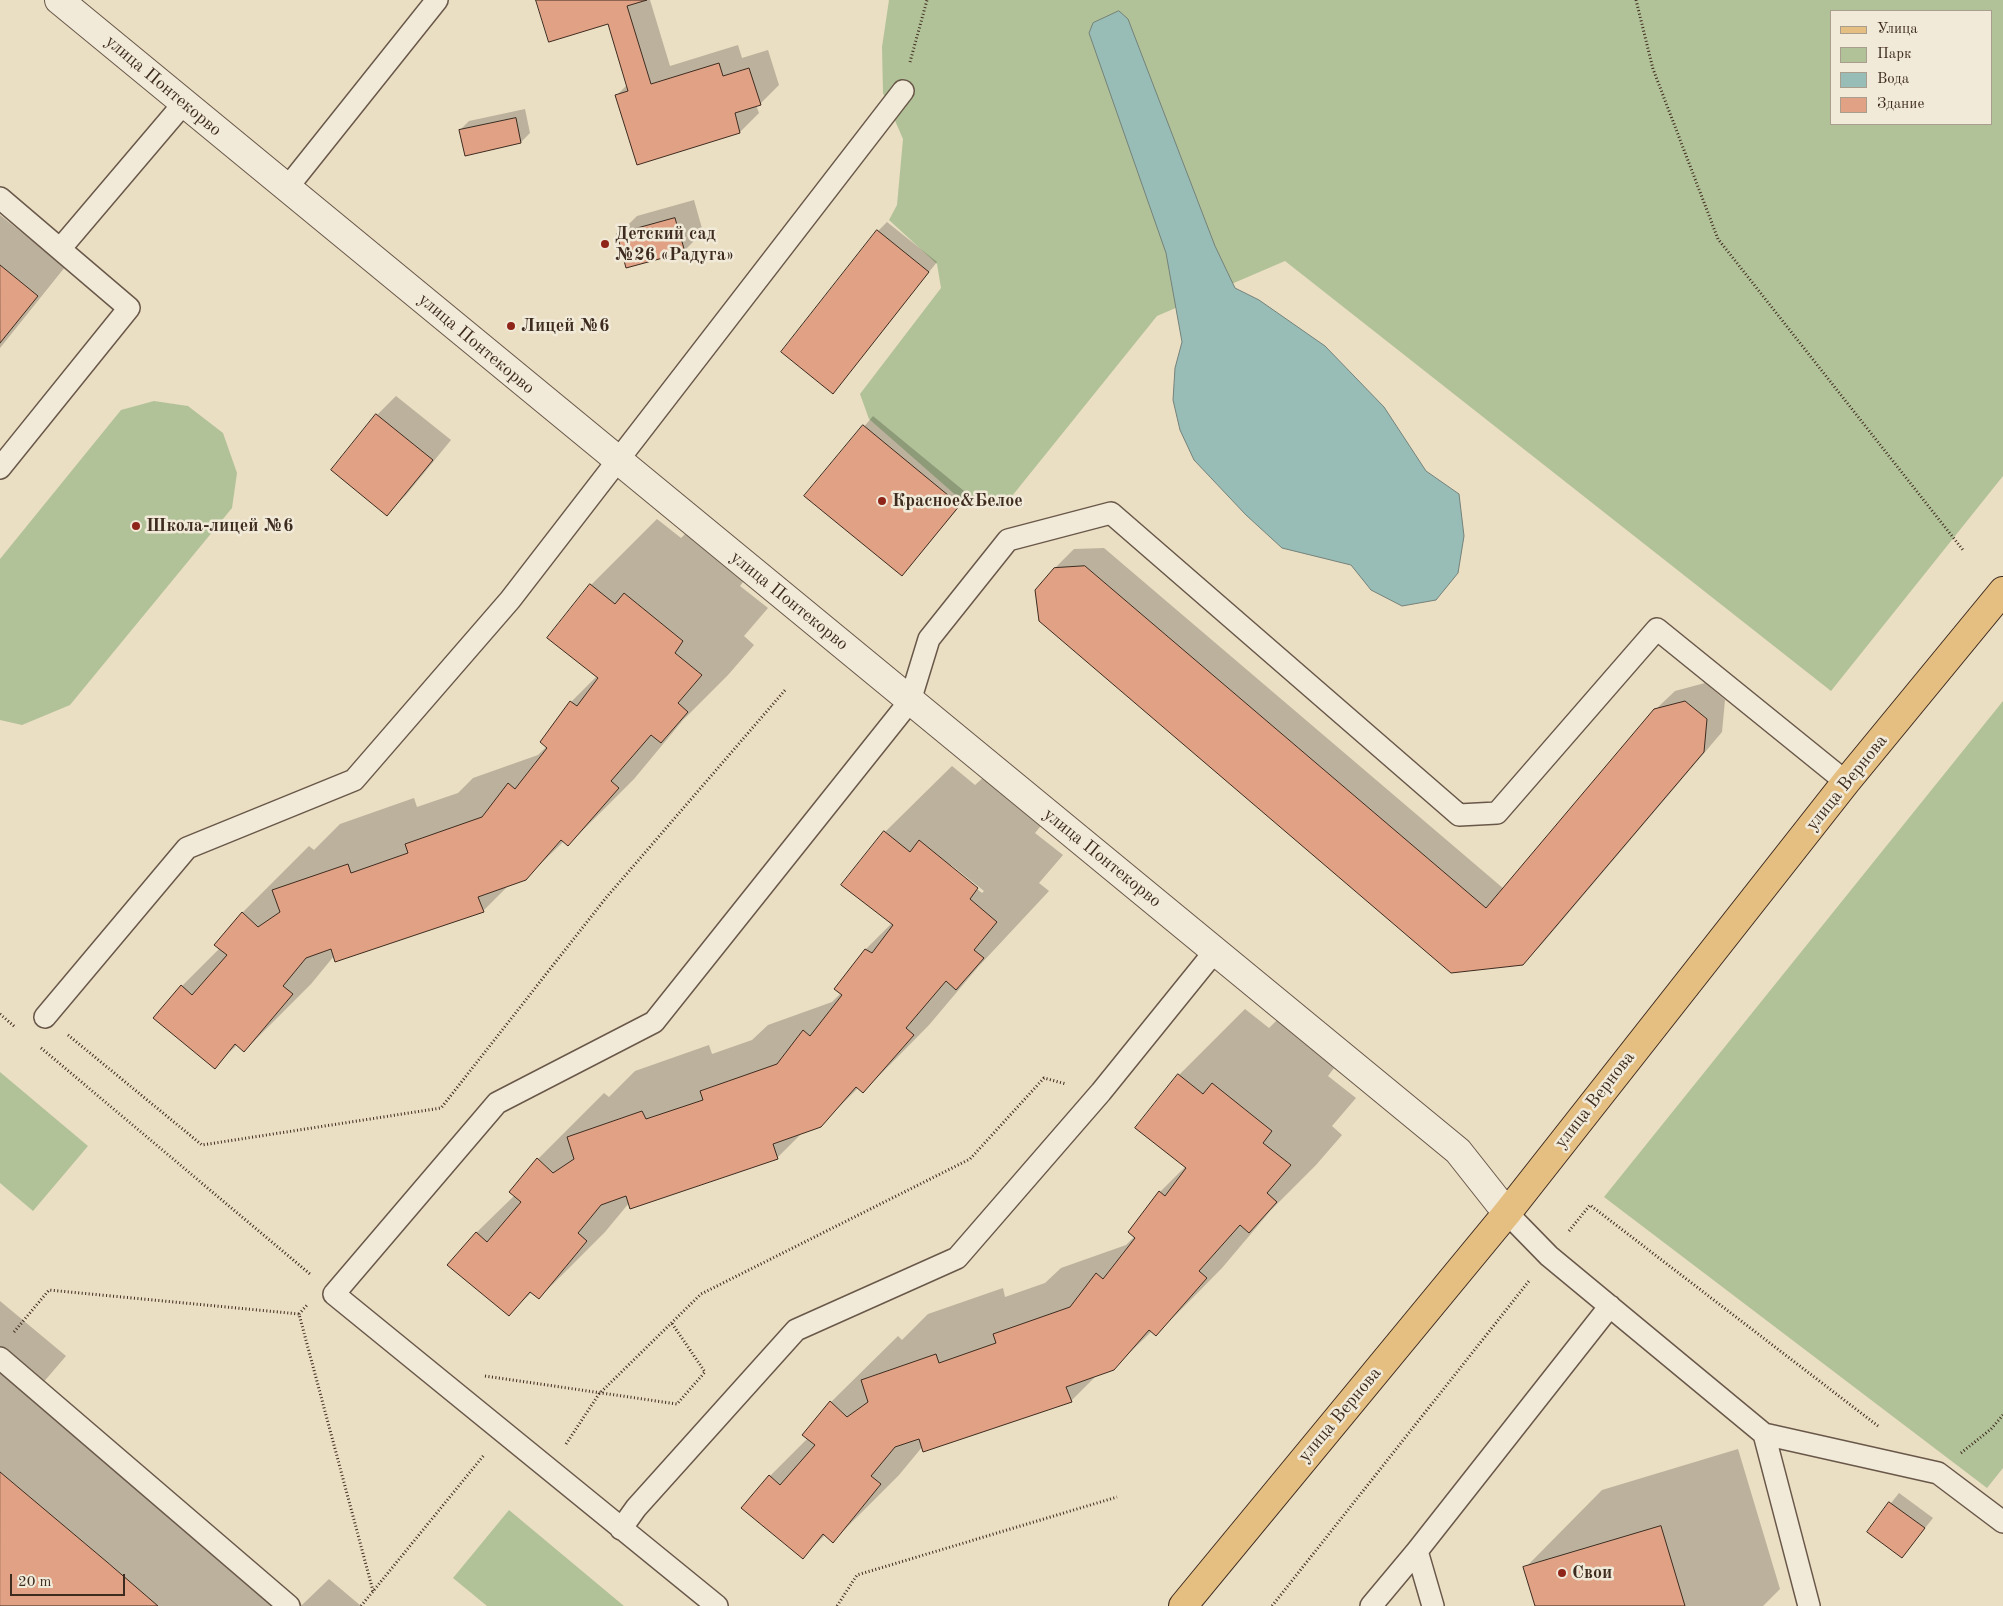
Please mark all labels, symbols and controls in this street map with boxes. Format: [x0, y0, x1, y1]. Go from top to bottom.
legend [1830, 10, 1993, 125]
text: Улица [1877, 22, 1918, 37]
street label: улица Понтекорво [100, 31, 226, 141]
text: Парк [1877, 47, 1912, 62]
text: Вода [1877, 72, 1909, 87]
text: Здание [1877, 97, 1924, 112]
place label: Детский сад №26 «Радуга» [615, 223, 734, 266]
marker: Детский сад №26 «Радуга» [599, 238, 611, 250]
street label: улица Понтекорво [413, 289, 539, 399]
place label: Лицей №6 [521, 315, 609, 337]
marker: Лицей №6 [505, 320, 517, 332]
place label: Красное&Белое [892, 490, 1023, 512]
marker: Красное&Белое [876, 495, 888, 507]
place label: Школа-лицей №6 [146, 515, 293, 537]
marker: Школа-лицей №6 [130, 520, 142, 532]
street label: улица Понтекорво [726, 547, 852, 655]
street label: улица Вернова [1802, 731, 1892, 835]
street label: улица Понтекорво [1039, 804, 1165, 912]
street label: улица Вернова [1550, 1047, 1640, 1153]
street label: улица Вернова [1294, 1363, 1386, 1467]
place label: Свои [1572, 1562, 1612, 1584]
scale bar [12, 1564, 128, 1596]
marker: Свои [1556, 1567, 1568, 1579]
text: 20 m [18, 1575, 52, 1590]

